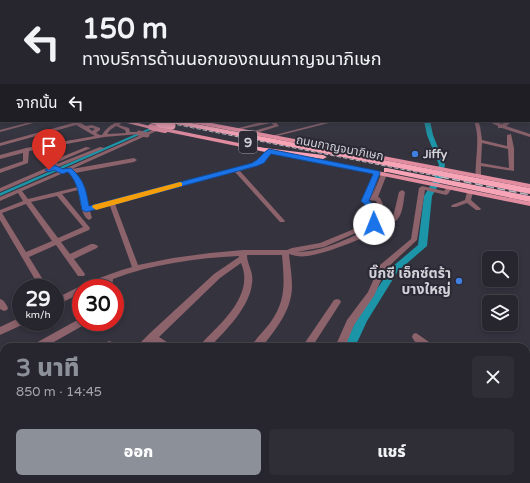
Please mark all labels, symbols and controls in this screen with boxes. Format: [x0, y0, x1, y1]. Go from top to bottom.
text: 150 m [82, 12, 168, 46]
icon: left [16, 16, 68, 68]
text: ทางบริการด้านนอกของถนนกาญจนาภิเษก [82, 48, 382, 70]
icon: left [65, 92, 87, 114]
text: จากนั้น [16, 94, 57, 112]
pin [32, 129, 66, 170]
road number: 9 [239, 131, 257, 153]
street label: ถนนกาญจนาภิเษก [295, 133, 385, 163]
icon: arrive [38, 135, 60, 157]
place label: Jiffy [422, 147, 448, 162]
marker: Jiffy [410, 149, 420, 159]
position arrow [353, 203, 395, 245]
map controls [482, 251, 518, 331]
button: search [482, 251, 518, 287]
place label: บิ๊กซี เอ็กซ์ตร้า บางใหญ่ [369, 264, 451, 298]
marker: บิ๊กซี เอ็กซ์ตร้า บางใหญ่ [454, 276, 464, 286]
speed limit sign: 30 [72, 279, 124, 331]
text: 29 [25, 288, 51, 312]
button: layers [482, 295, 518, 331]
text: km/h [25, 309, 51, 321]
text: 3 นาที [16, 354, 79, 383]
button: close [472, 356, 514, 398]
text: 850 m · 14:45 [16, 384, 102, 400]
button: ออก [16, 429, 261, 475]
button: แชร์ [269, 429, 514, 475]

